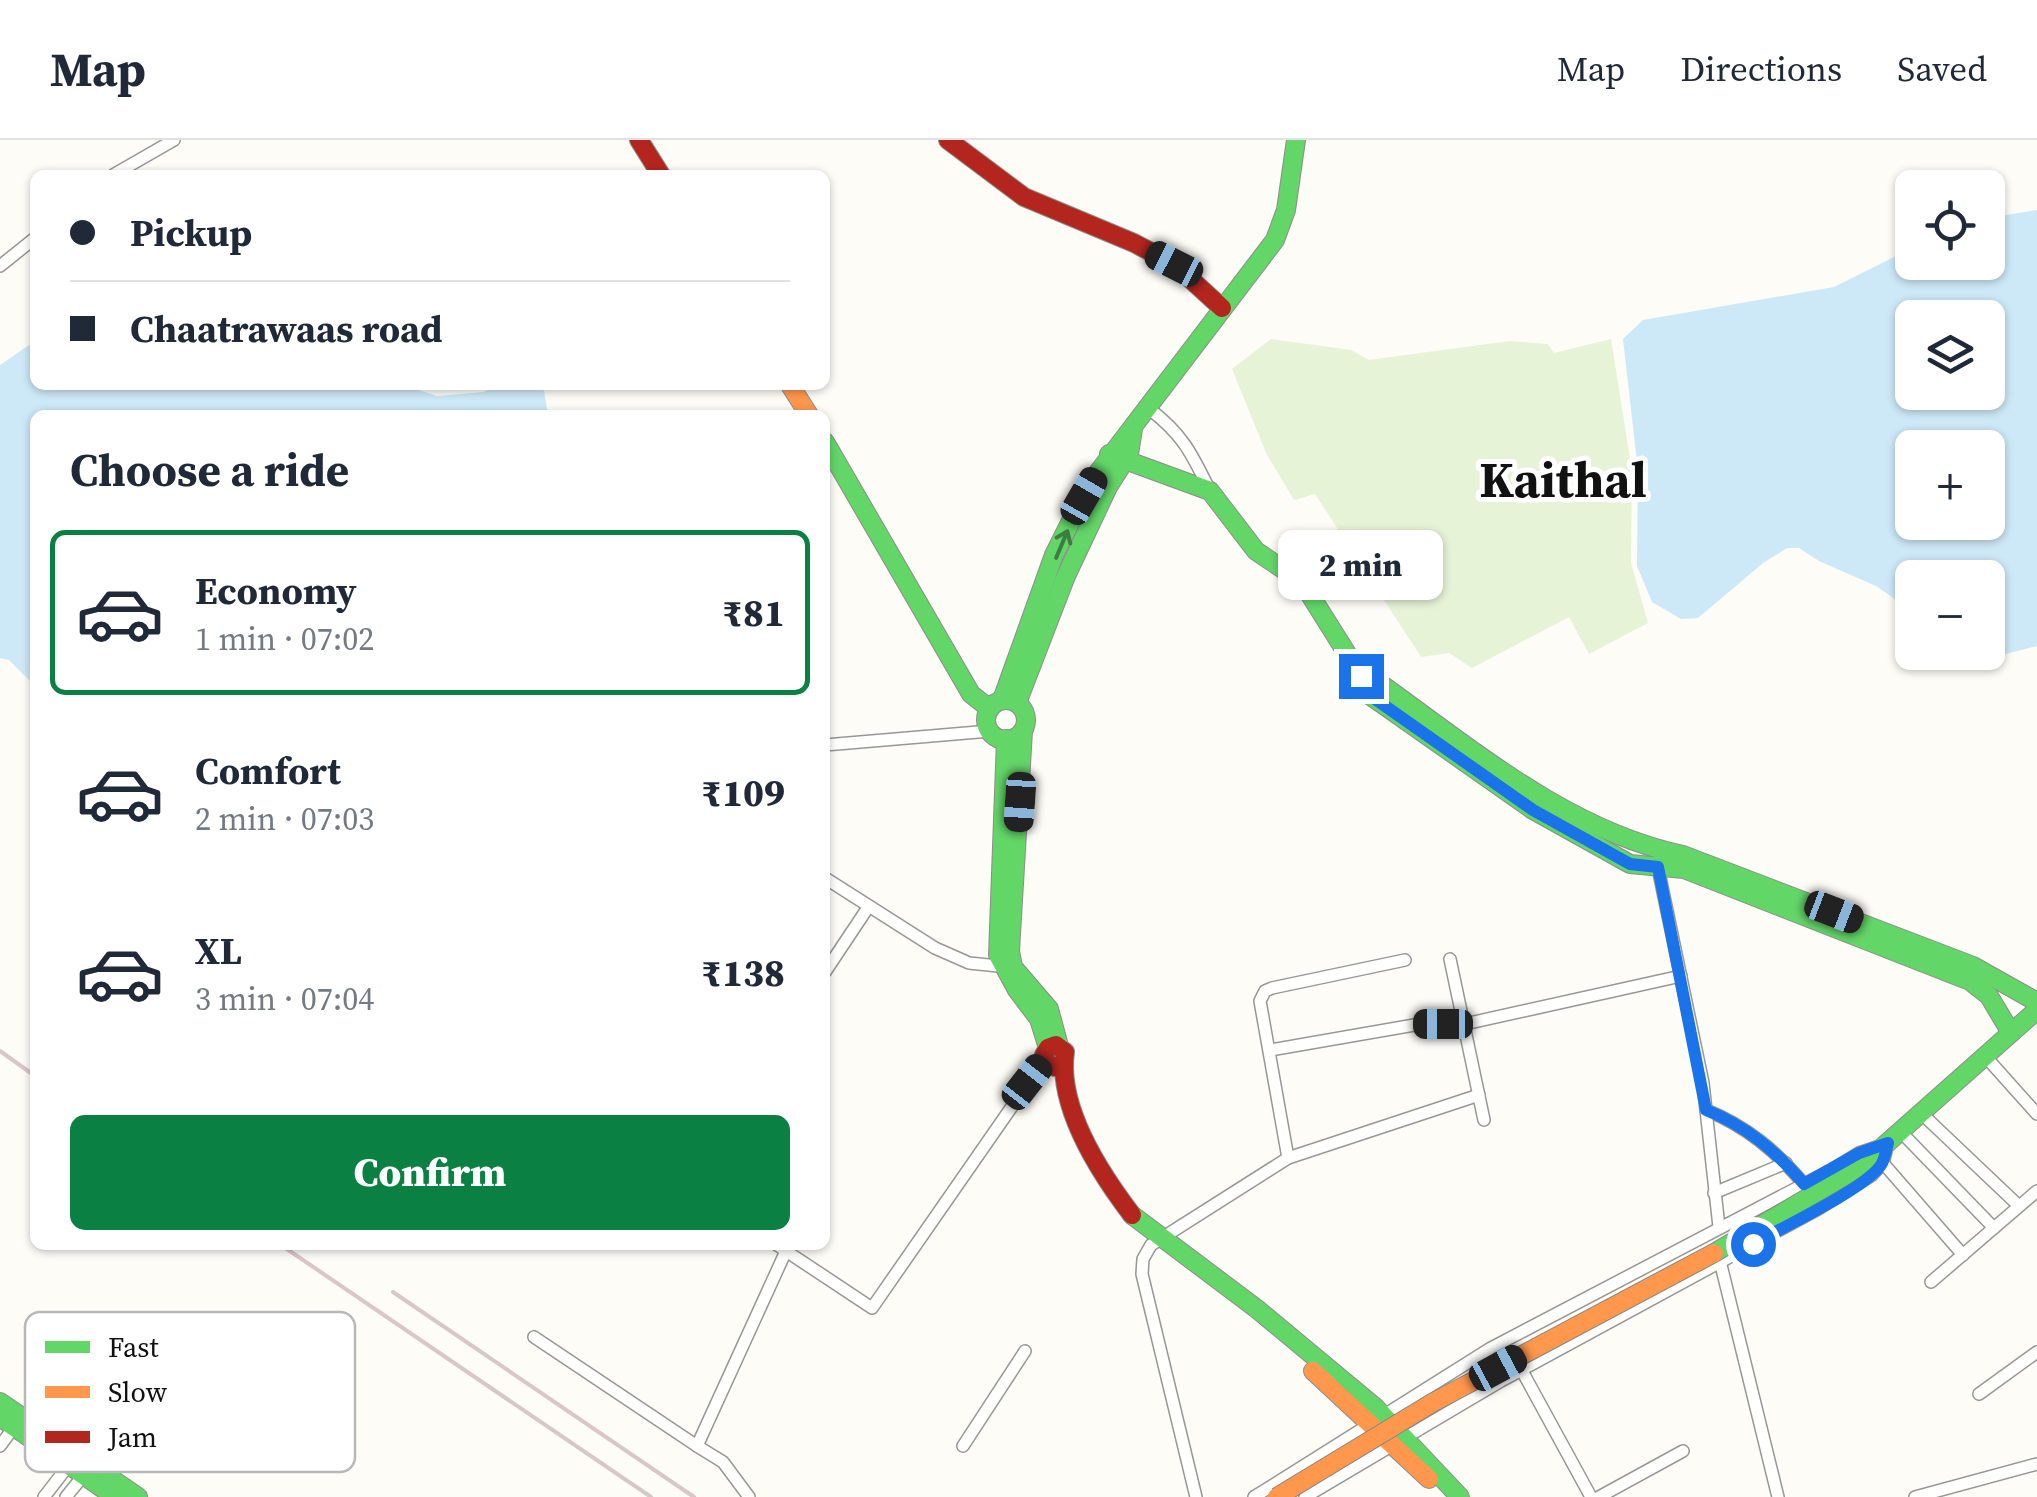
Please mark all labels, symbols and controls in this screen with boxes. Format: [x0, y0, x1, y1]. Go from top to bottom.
text: Map [50, 36, 146, 102]
text: Map [1557, 45, 1625, 93]
text: Directions [1680, 45, 1842, 93]
text: Saved [1897, 45, 1987, 93]
map controls [1895, 170, 2005, 670]
button: locate [1895, 170, 2005, 280]
text: Pickup [130, 207, 252, 259]
car [1140, 237, 1208, 291]
button: layers [1895, 300, 2005, 410]
text: Chaatrawaas road [130, 303, 443, 355]
button: + [1895, 430, 2005, 540]
text: Choose a ride [70, 439, 349, 501]
district label: Kaithal [1479, 445, 1647, 514]
car [1056, 463, 1112, 529]
one-way arrow [1054, 529, 1072, 559]
callout: 2 min [1278, 531, 1444, 601]
text: 2 min [1319, 543, 1402, 587]
button: − [1895, 560, 2005, 670]
text: Economy [195, 565, 357, 617]
icon: car [75, 568, 165, 658]
text: ₹81 [722, 587, 785, 639]
text: 1 min · 07:02 [195, 617, 374, 661]
route end [1339, 654, 1384, 699]
text: Comfort [195, 745, 341, 797]
icon: car [75, 748, 165, 838]
text: ₹109 [701, 767, 785, 819]
car [1003, 771, 1037, 833]
text: 2 min · 07:03 [195, 797, 374, 841]
car [1801, 887, 1867, 937]
text: XL [195, 925, 242, 977]
icon: car [75, 928, 165, 1018]
text: ₹138 [701, 947, 785, 999]
text: 3 min · 07:04 [195, 977, 374, 1021]
car [1413, 1009, 1473, 1039]
car [997, 1049, 1057, 1115]
button: Confirm [70, 1115, 790, 1230]
route start [1731, 1222, 1776, 1267]
legend [25, 1312, 355, 1472]
text: Fast [108, 1328, 159, 1366]
car [1464, 1341, 1532, 1395]
text: Slow [108, 1373, 168, 1411]
text: Jam [107, 1418, 157, 1456]

